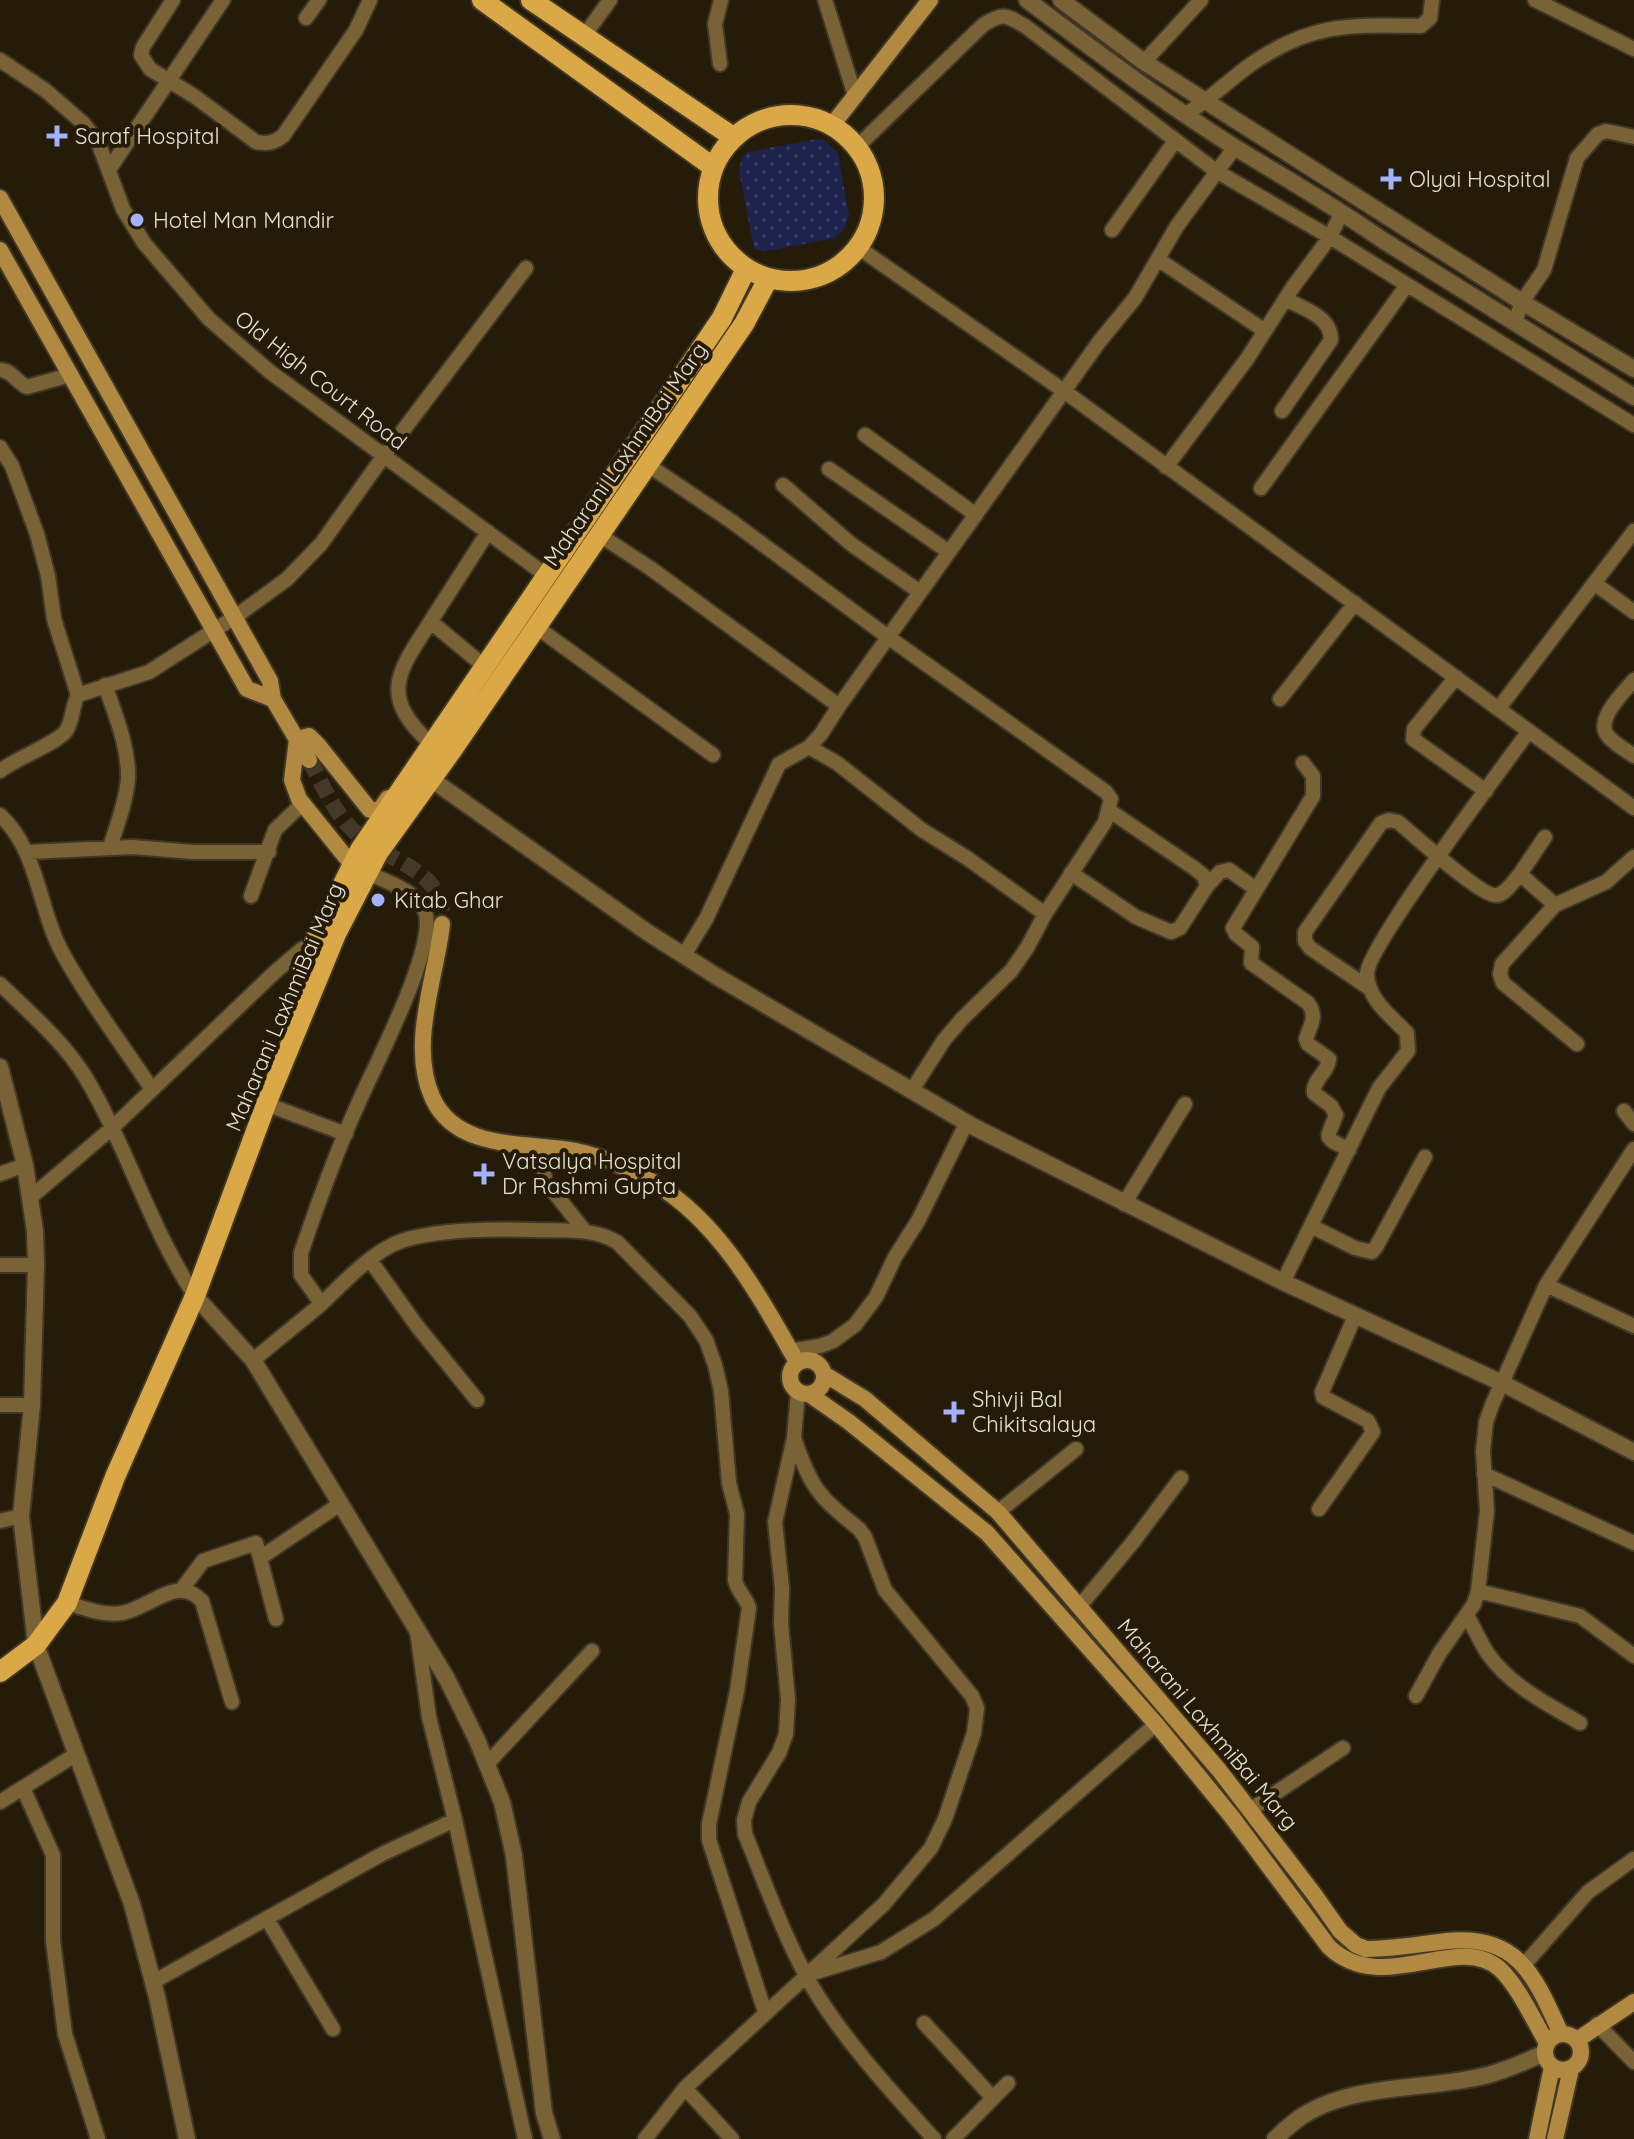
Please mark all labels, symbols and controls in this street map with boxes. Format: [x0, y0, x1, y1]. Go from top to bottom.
place label: Saraf Hospital [75, 122, 220, 150]
marker: Saraf Hospital [46, 125, 68, 147]
place label: Olyai Hospital [1409, 165, 1550, 193]
marker: Olyai Hospital [1380, 168, 1402, 190]
place label: Hotel Man Mandir [153, 206, 335, 234]
marker: Hotel Man Mandir [128, 211, 146, 229]
street label: Old High Court Road [229, 304, 413, 456]
street label: Maharani LaxhmiBai Marg [537, 337, 713, 571]
street label: Maharani LaxhmiBai Marg [219, 879, 349, 1135]
place label: Kitab Ghar [394, 886, 504, 914]
marker: Kitab Ghar [369, 891, 387, 909]
place label: Vatsalya Hospital Dr Rashmi Gupta [502, 1147, 681, 1200]
marker: Vatsalya Hospital Dr Rashmi Gupta [473, 1163, 495, 1185]
place label: Shivji Bal Chikitsalaya [972, 1385, 1096, 1438]
marker: Shivji Bal Chikitsalaya [943, 1401, 965, 1423]
street label: Maharani LaxhmiBai Marg [1111, 1613, 1305, 1835]

